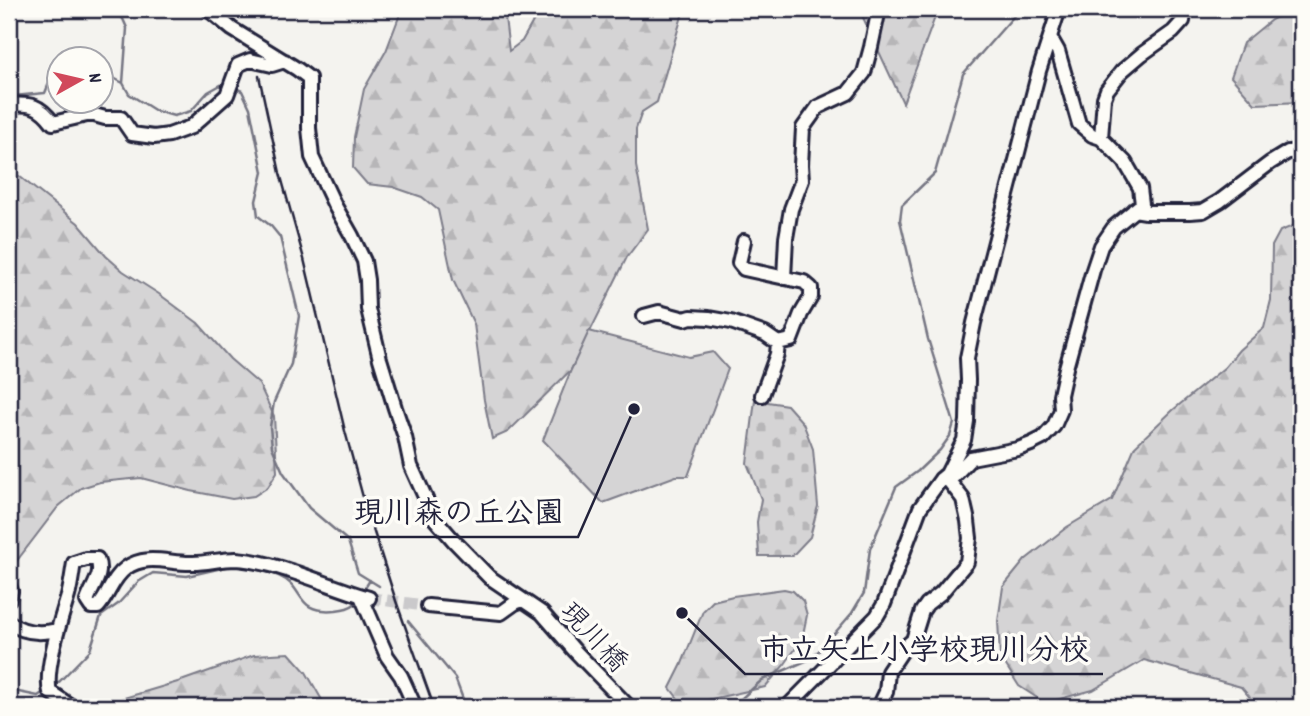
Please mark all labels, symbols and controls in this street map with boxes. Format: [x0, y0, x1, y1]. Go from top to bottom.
north arrow [46, 46, 116, 116]
text: N [79, 72, 107, 85]
callout: 現川森の丘公園 [340, 486, 578, 537]
text: 現川森の丘公園 [354, 495, 564, 538]
street label: 現川橋 [548, 595, 635, 684]
callout: 市立矢上小学校現川分校 [745, 623, 1103, 674]
text: 市立矢上小学校現川分校 [759, 632, 1089, 675]

